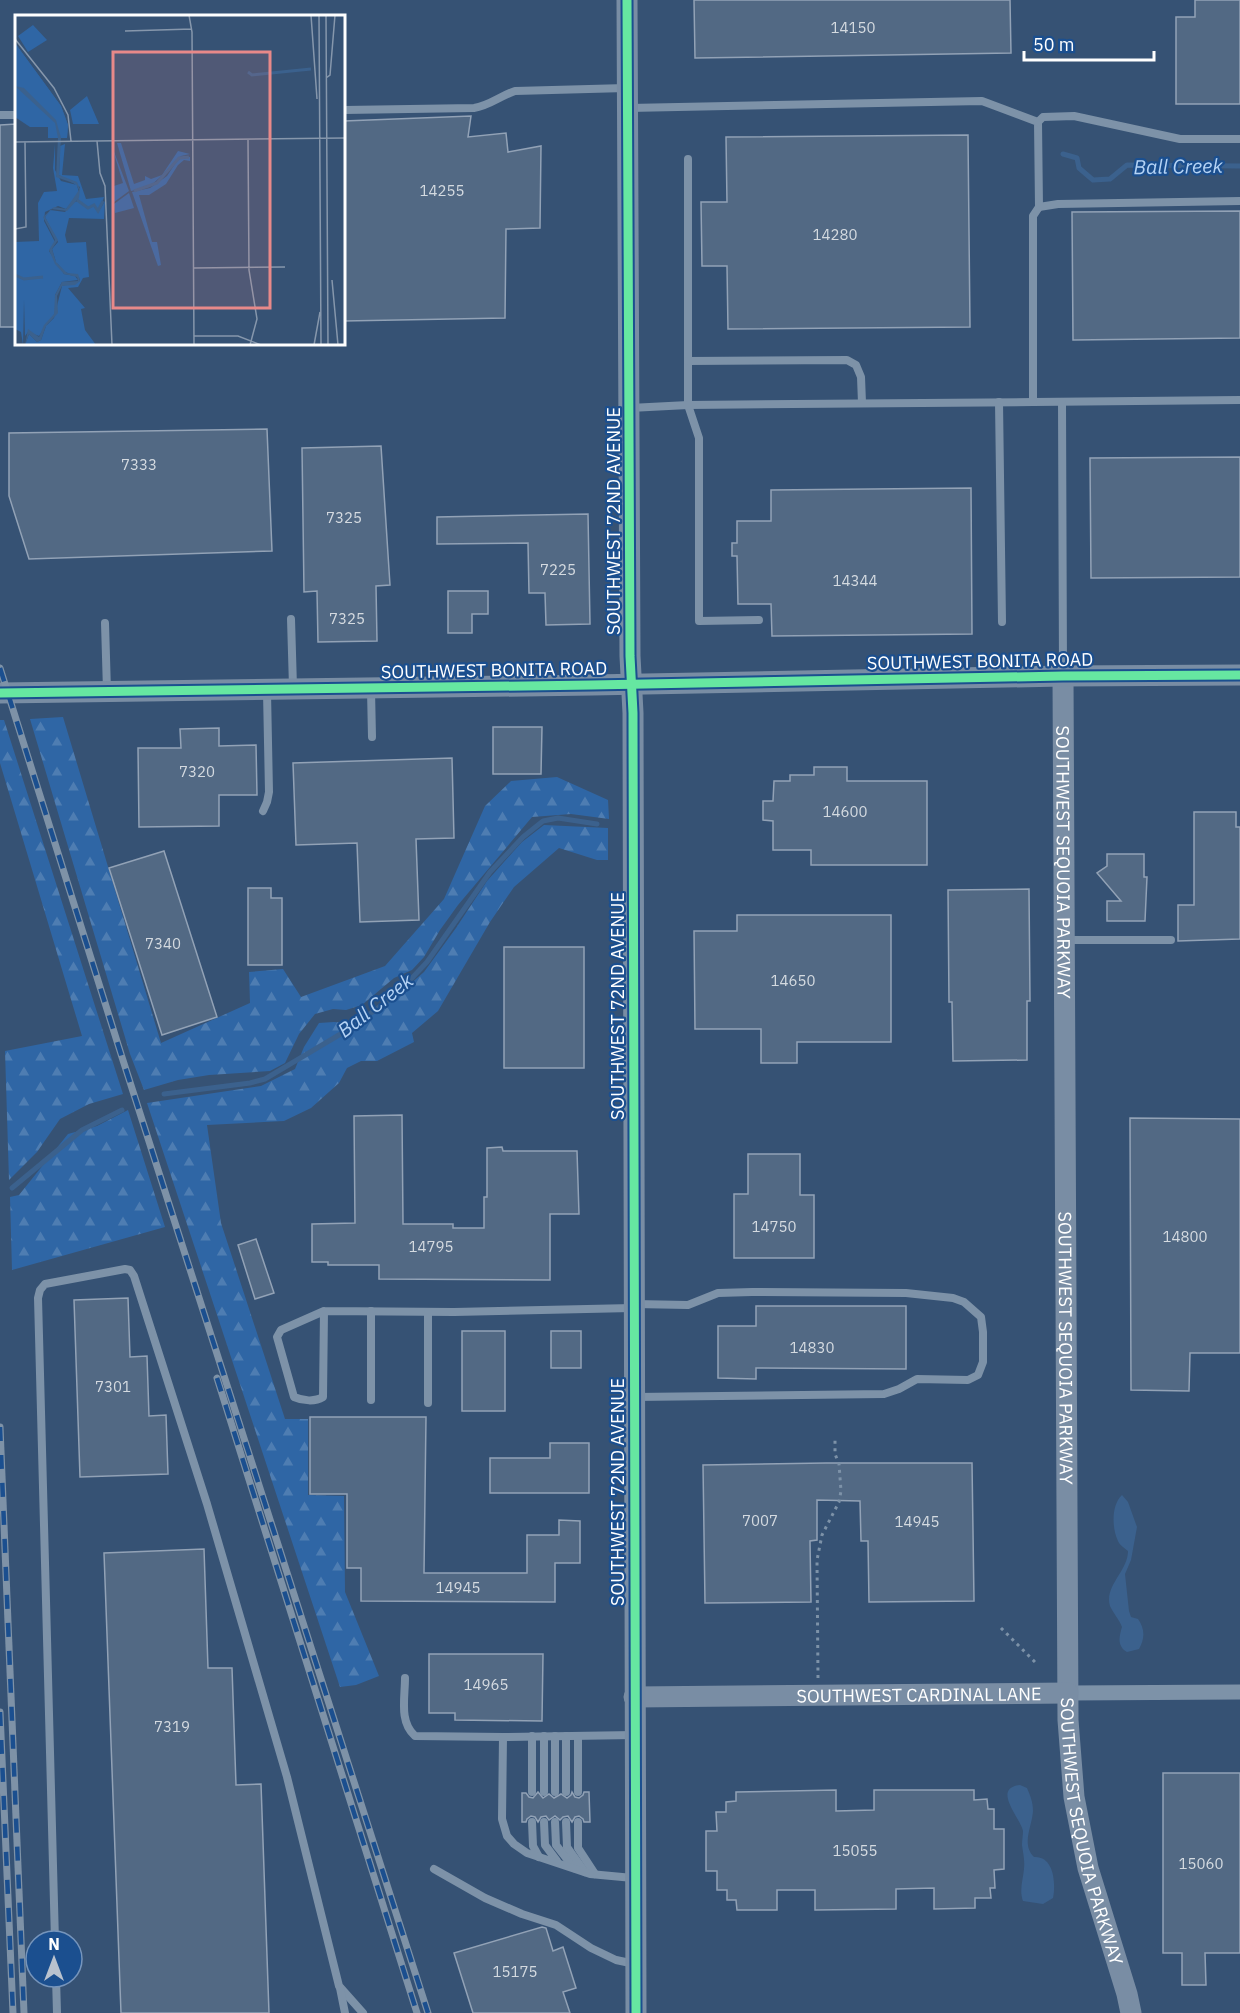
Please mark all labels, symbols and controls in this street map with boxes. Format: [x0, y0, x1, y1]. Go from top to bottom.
inset map [15, 15, 345, 345]
house number: 14150 [830, 18, 876, 37]
scale bar [1024, 24, 1154, 62]
text: 50 m [1033, 33, 1075, 56]
water label: Ball Creek [1133, 152, 1223, 180]
house number: 14255 [419, 181, 465, 200]
house number: 14280 [812, 225, 858, 244]
street label: SOUTHWEST 72ND AVENUE [602, 407, 625, 635]
house number: 7333 [121, 455, 157, 474]
house number: 7325 [326, 508, 362, 527]
house number: 7225 [540, 560, 576, 579]
house number: 14344 [832, 571, 878, 590]
house number: 7325 [329, 609, 365, 628]
street label: SOUTHWEST BONITA ROAD [867, 648, 1093, 674]
street label: SOUTHWEST BONITA ROAD [381, 657, 607, 683]
street label: SOUTHWEST SEQUOIA PARKWAY [1052, 725, 1076, 999]
house number: 7320 [179, 762, 215, 781]
house number: 14600 [822, 802, 868, 821]
street label: SOUTHWEST 72ND AVENUE [606, 892, 629, 1120]
house number: 7340 [145, 934, 181, 953]
water label: Ball Creek [332, 966, 419, 1043]
house number: 14650 [770, 971, 816, 990]
street label: SOUTHWEST SEQUOIA PARKWAY [1054, 1211, 1078, 1485]
house number: 14750 [751, 1217, 797, 1236]
house number: 14800 [1162, 1227, 1208, 1246]
house number: 14795 [408, 1237, 454, 1256]
house number: 14830 [789, 1338, 835, 1357]
house number: 7301 [95, 1377, 131, 1396]
street label: SOUTHWEST 72ND AVENUE [606, 1378, 629, 1606]
house number: 7007 [742, 1511, 778, 1530]
house number: 14945 [894, 1512, 940, 1531]
house number: 14945 [435, 1578, 481, 1597]
house number: 14965 [463, 1675, 509, 1694]
street label: SOUTHWEST CARDINAL LANE [796, 1682, 1042, 1707]
street label: SOUTHWEST SEQUOIA PARKWAY [1056, 1697, 1129, 1968]
house number: 7319 [154, 1717, 190, 1736]
house number: 15055 [832, 1841, 878, 1860]
house number: 15060 [1178, 1854, 1224, 1873]
north arrow [24, 1929, 84, 1989]
text: N [48, 1934, 60, 1954]
house number: 15175 [492, 1962, 538, 1981]

